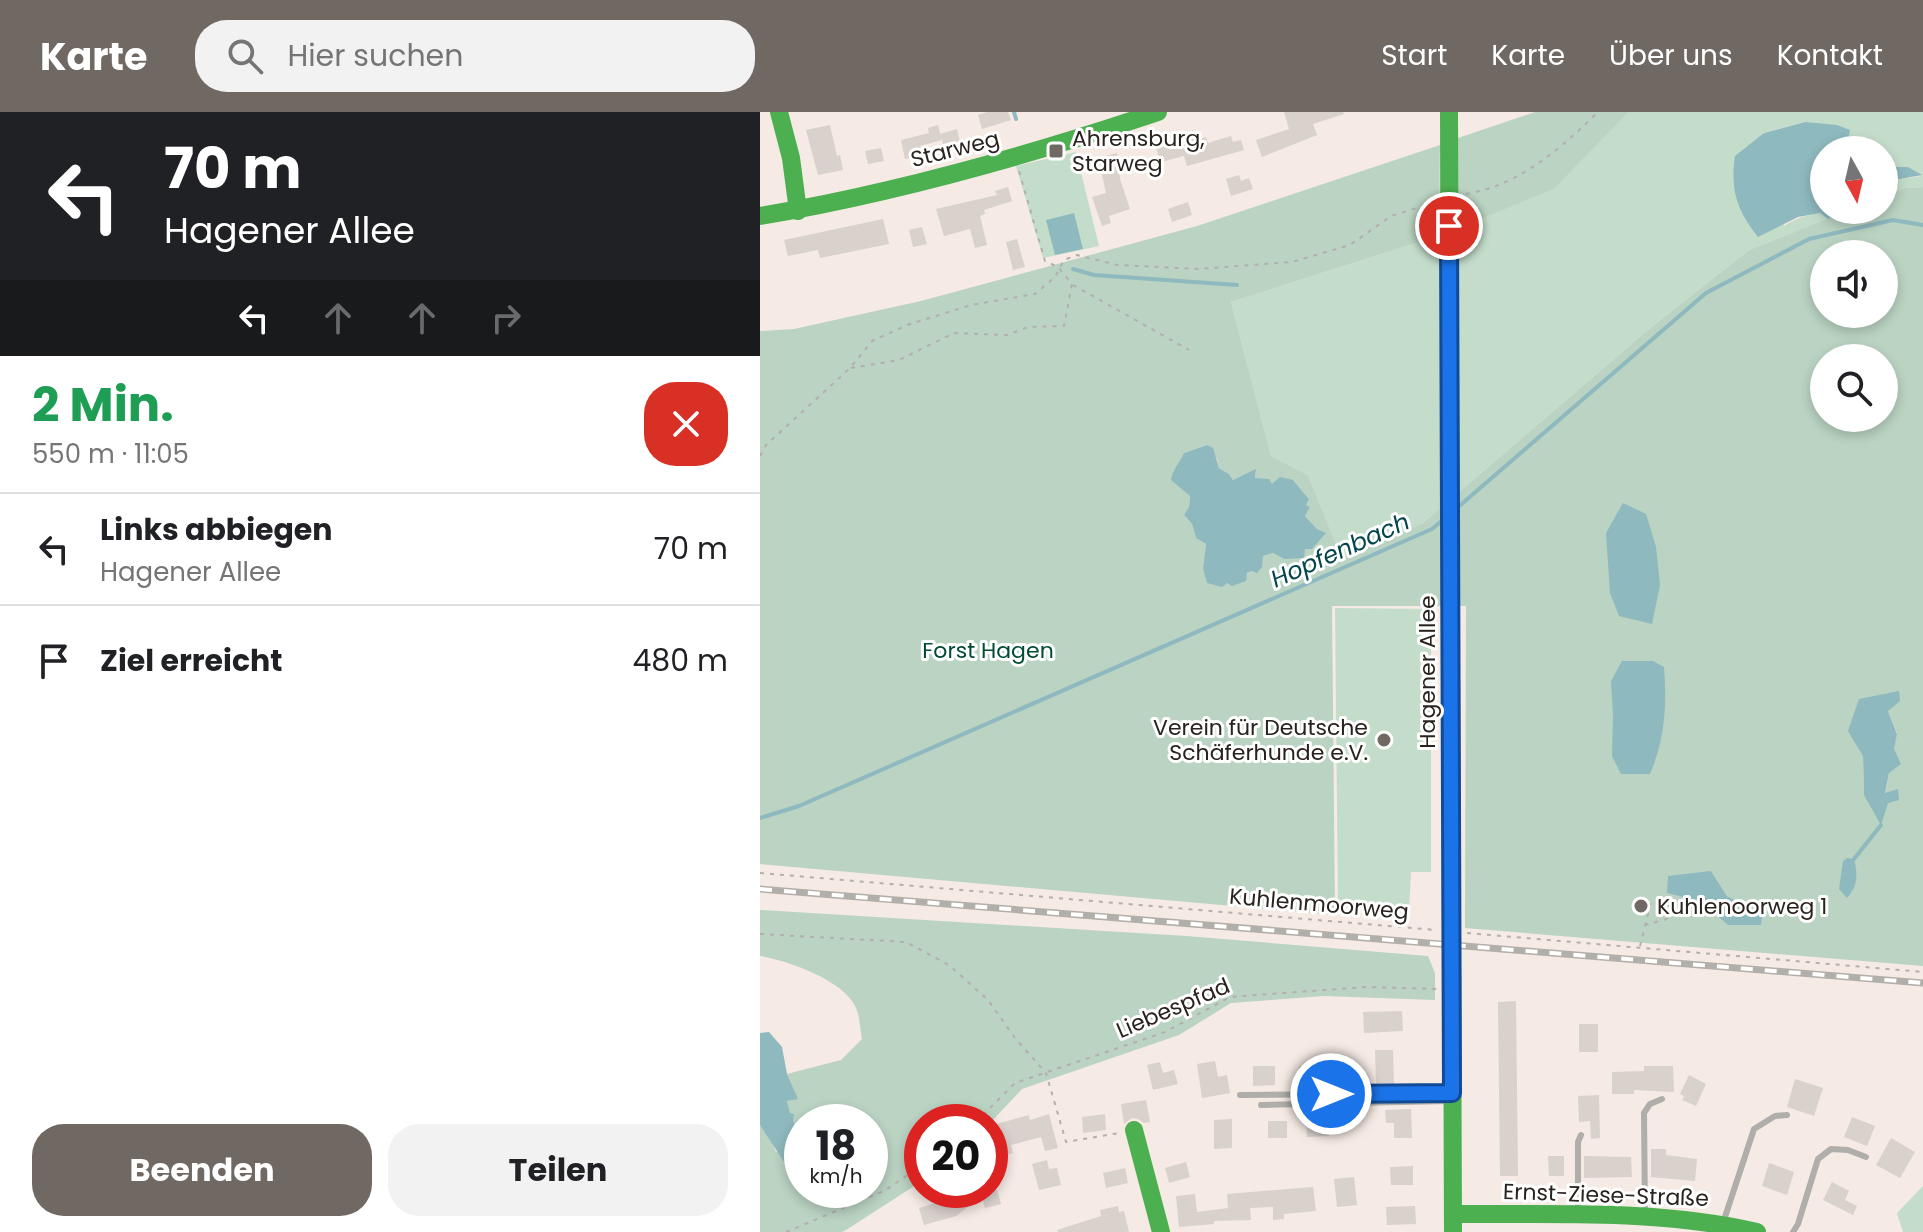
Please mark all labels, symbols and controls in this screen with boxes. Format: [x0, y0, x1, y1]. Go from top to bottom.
search box [195, 20, 755, 92]
text: Karte [40, 30, 147, 83]
icon: search [223, 34, 267, 78]
text: Hier suchen [287, 34, 463, 77]
text: Start [1381, 36, 1447, 75]
text: Karte [1491, 36, 1565, 75]
text: Über uns [1609, 36, 1733, 75]
text: Kontakt [1777, 36, 1883, 75]
street label: Starweg [907, 123, 1003, 175]
place label: Ahrensburg, Starweg [1072, 123, 1205, 179]
text: 70 m [164, 129, 302, 208]
north arrow [1810, 136, 1898, 224]
map controls [1810, 136, 1898, 432]
marker: Ahrensburg, Starweg [1047, 142, 1065, 160]
icon: left [32, 144, 136, 248]
pin [1415, 192, 1483, 260]
icon: arrive [1427, 204, 1471, 248]
text: Hagener Allee [164, 205, 415, 256]
button: sound [1810, 240, 1898, 328]
icon: left [232, 296, 276, 340]
icon: ahead [316, 296, 360, 340]
icon: ahead [400, 296, 444, 340]
icon: right [484, 296, 528, 340]
button: search [1810, 344, 1898, 432]
text: 2 Min. [32, 371, 174, 438]
button: close [644, 382, 728, 466]
text: 550 m · 11:05 [32, 436, 189, 472]
water label: Hopfenbach [1265, 505, 1415, 595]
text: Links abbiegen [100, 508, 333, 551]
icon: left [32, 527, 76, 571]
text: 70 m [654, 527, 728, 570]
text: Hagener Allee [100, 554, 281, 590]
street label: Hagener Allee [1412, 595, 1443, 749]
park label: Forst Hagen [922, 635, 1054, 666]
icon: arrive [32, 639, 76, 683]
text: Ziel erreicht [100, 639, 282, 682]
text: 480 m [632, 639, 728, 682]
place label: Verein für Deutsche Schäferhunde e.V. [1153, 712, 1368, 768]
marker: Verein für Deutsche Schäferhunde e.V. [1375, 731, 1393, 749]
street label: Kuhlenmoorweg [1228, 881, 1410, 927]
place label: Kuhlenoorweg 1 [1657, 891, 1827, 922]
marker: Kuhlenoorweg 1 [1632, 897, 1650, 915]
street label: Liebespfad [1112, 970, 1234, 1046]
position arrow [1289, 1052, 1373, 1136]
speed limit sign: 20 [904, 1104, 1008, 1208]
text: 18 [816, 1118, 856, 1174]
button: Beenden [32, 1124, 372, 1216]
button: Teilen [388, 1124, 728, 1216]
text: km/h [809, 1162, 863, 1190]
street label: Ernst-Ziese-Straße [1503, 1176, 1709, 1214]

